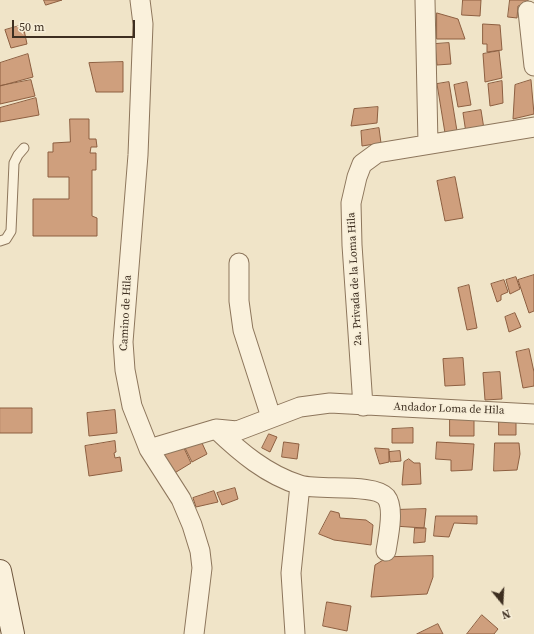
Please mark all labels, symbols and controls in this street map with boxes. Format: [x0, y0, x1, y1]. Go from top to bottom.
scale bar [14, 12, 137, 38]
text: 50 m [19, 19, 45, 35]
street label: 2a. Privada de la Loma Hila [345, 212, 365, 346]
street label: Camino de Hila [117, 275, 135, 351]
street label: Andador Loma de Hila [393, 400, 505, 418]
north arrow [482, 582, 522, 622]
text: N [500, 606, 512, 622]

